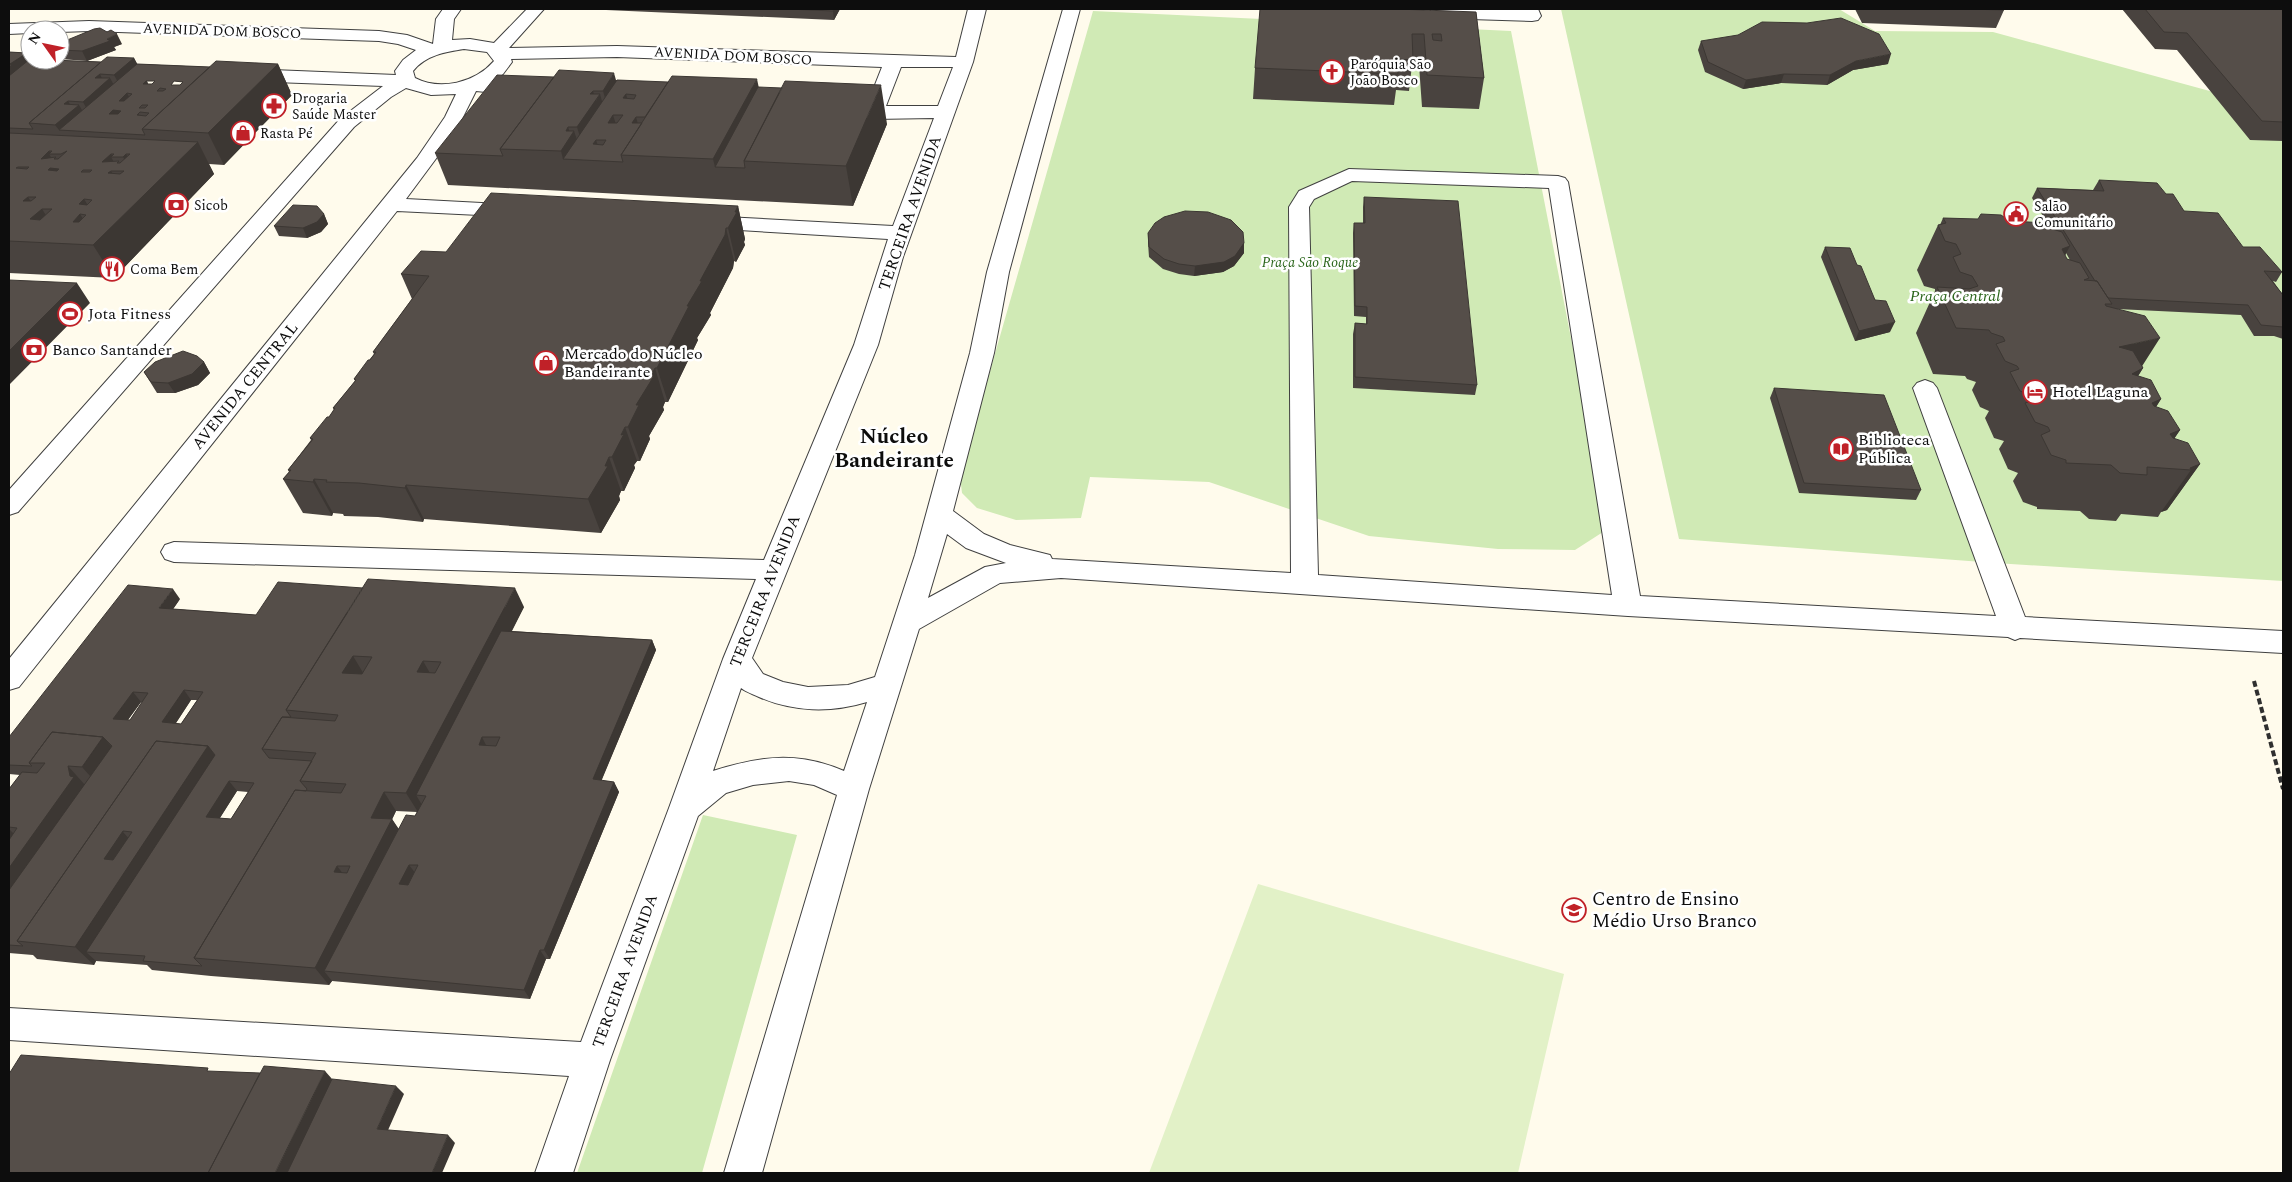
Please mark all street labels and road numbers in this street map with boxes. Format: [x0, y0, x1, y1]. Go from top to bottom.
street label: AVENIDA DOM BOSCO [143, 18, 301, 44]
street label: AVENIDA DOM BOSCO [653, 41, 813, 71]
street label: TERCEIRA AVENIDA [872, 132, 948, 294]
street label: AVENIDA CENTRAL [186, 317, 304, 455]
street label: TERCEIRA AVENIDA [723, 511, 807, 671]
street label: TERCEIRA AVENIDA [586, 891, 664, 1051]

